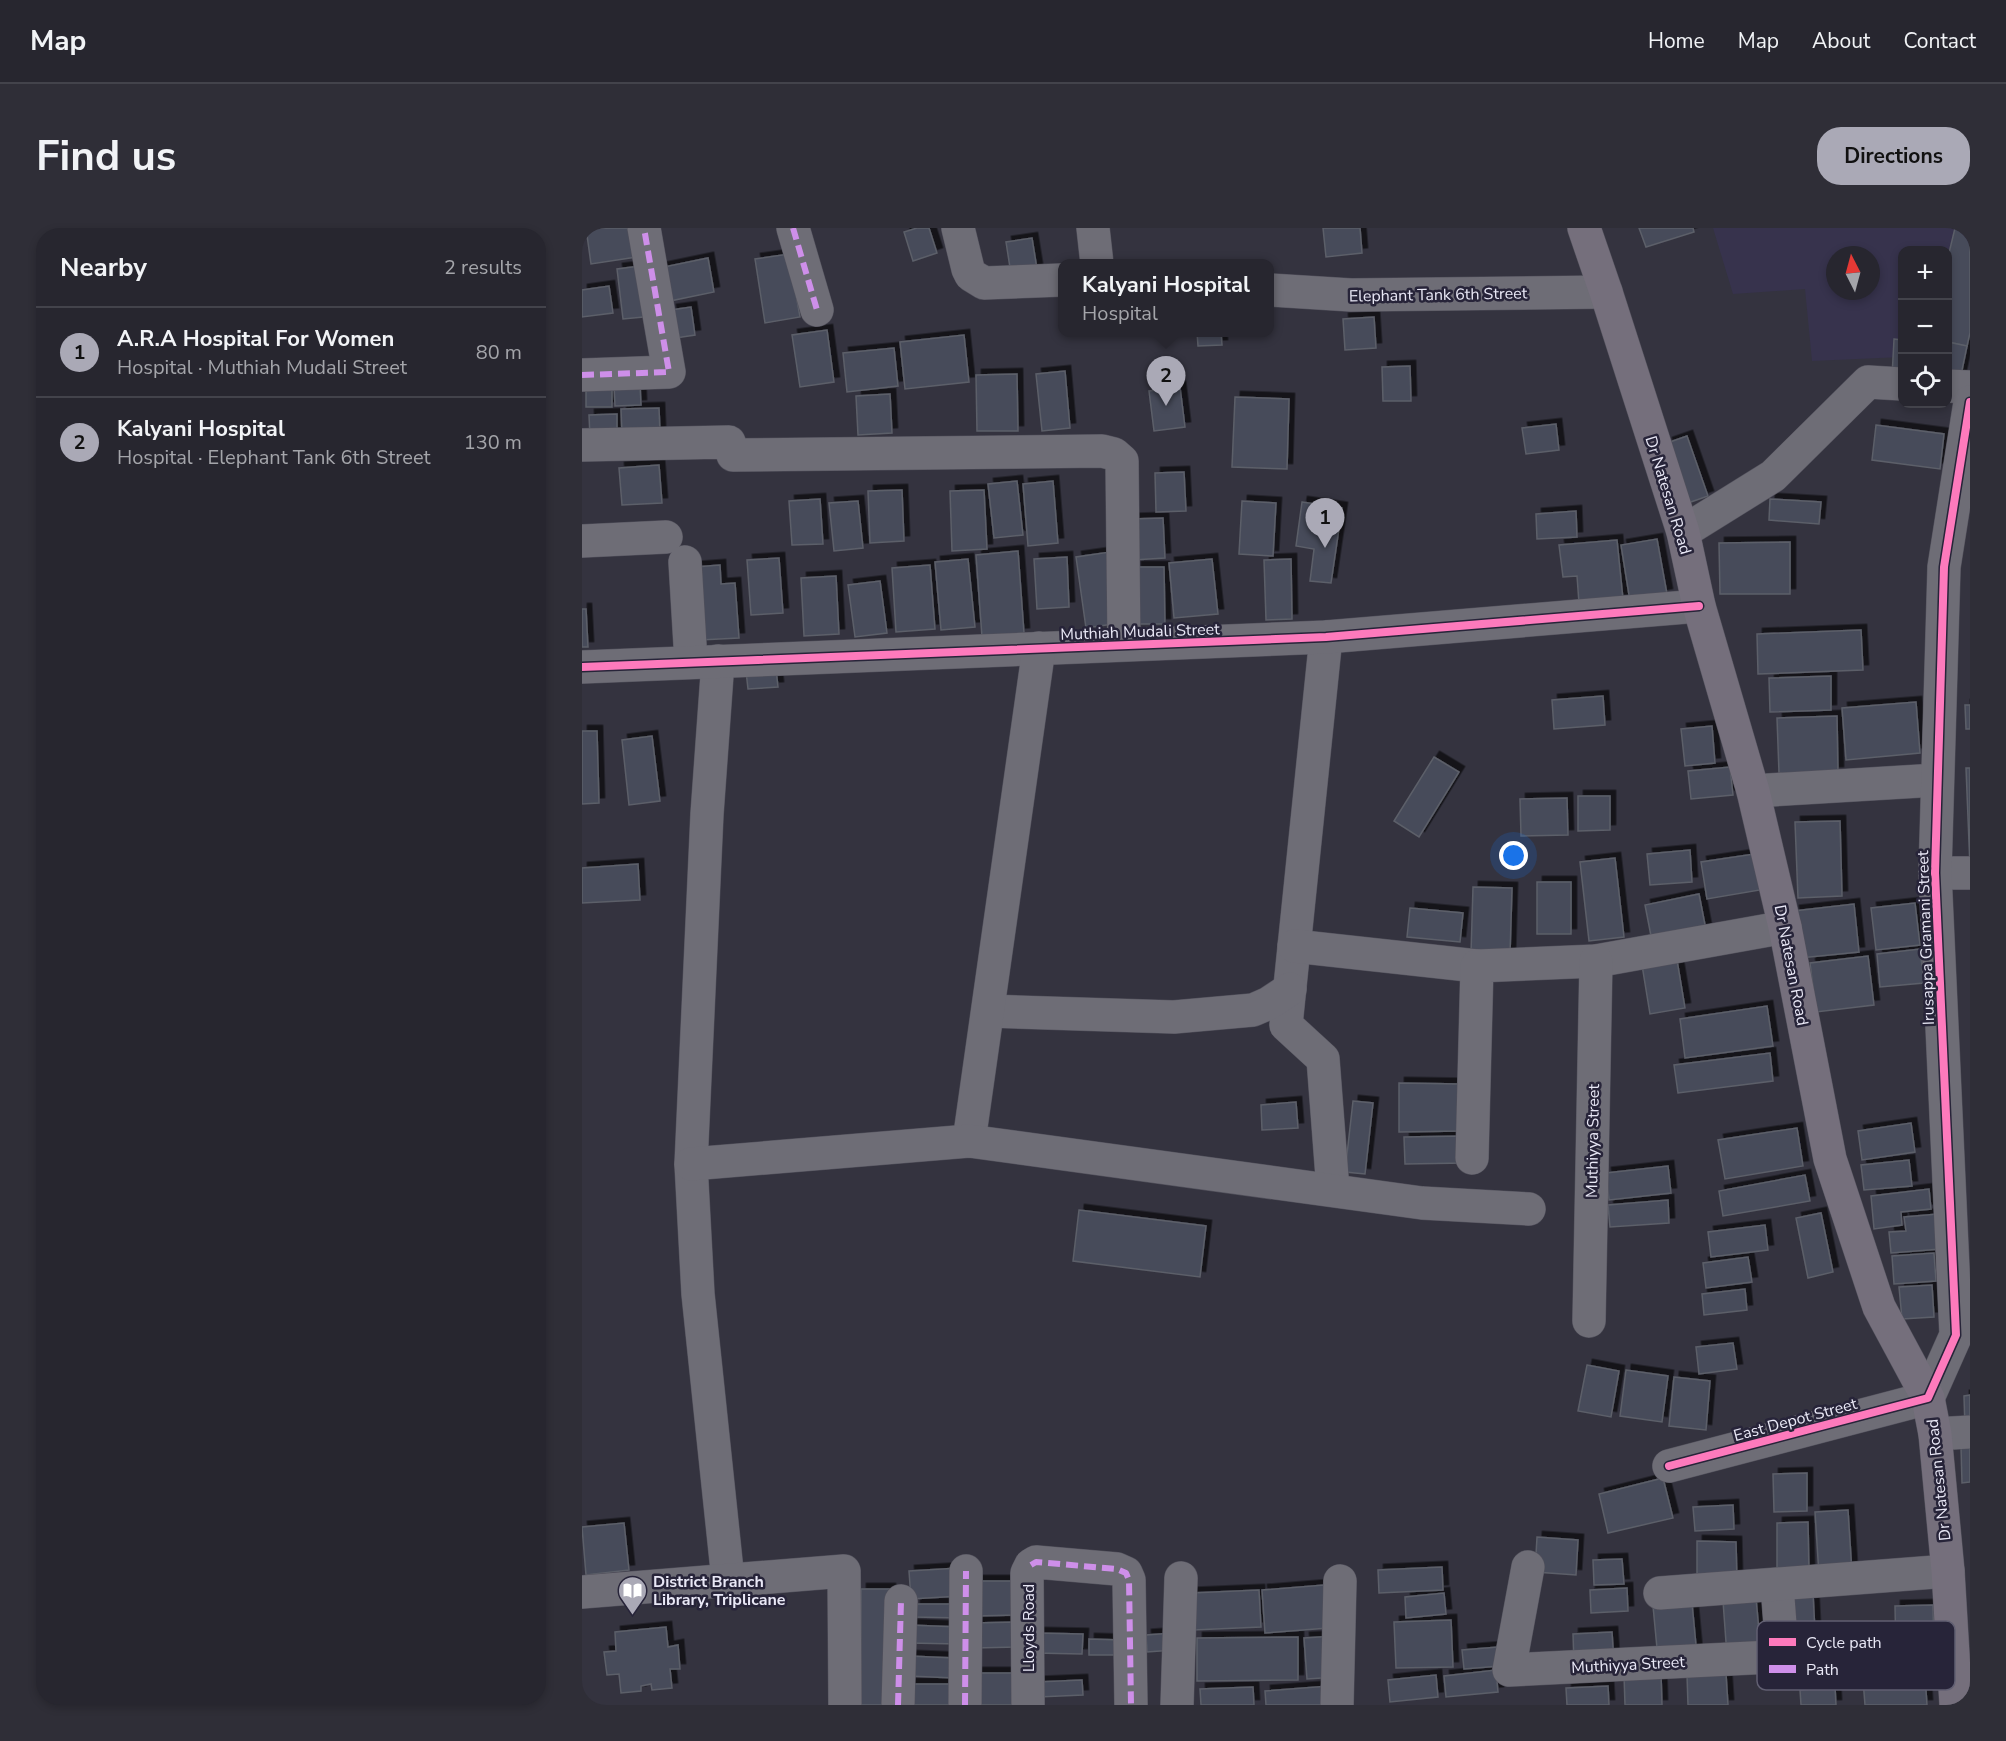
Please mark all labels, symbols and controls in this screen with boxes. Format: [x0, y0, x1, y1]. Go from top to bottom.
text: Map [30, 22, 86, 60]
text: Home [1648, 27, 1705, 55]
text: Map [1738, 27, 1779, 55]
text: About [1812, 27, 1870, 55]
text: Contact [1903, 27, 1976, 55]
button: Directions [1817, 127, 1970, 185]
text: Find us [36, 128, 176, 185]
north arrow [1826, 246, 1880, 300]
map controls [1898, 246, 1952, 408]
button: + [1898, 246, 1952, 300]
text: Nearby [60, 250, 147, 285]
text: 2 results [444, 254, 522, 281]
popup [1058, 259, 1274, 337]
text: Kalyani Hospital [1082, 270, 1250, 300]
street label: Elephant Tank 6th Street [1349, 282, 1528, 308]
text: Hospital [1082, 300, 1158, 327]
button: − [1898, 300, 1952, 354]
text: A.R.A Hospital For Women [117, 324, 394, 354]
text: 1 [74, 339, 86, 366]
text: 80 m [476, 339, 522, 366]
text: Hospital · Muthiah Mudali Street [117, 354, 407, 381]
button: locate [1898, 354, 1952, 408]
pin: 2 [1146, 356, 1186, 406]
text: Kalyani Hospital [117, 414, 285, 444]
text: 2 [74, 429, 86, 456]
text: 130 m [464, 429, 522, 456]
street label: Dr Natesan Road [1640, 433, 1696, 557]
text: Hospital · Elephant Tank 6th Street [117, 444, 431, 471]
pin: 1 [1306, 498, 1344, 548]
street label: Muthiah Mudali Street [1060, 618, 1220, 646]
your location [1499, 841, 1528, 870]
street label: Irusappa Gramani Street [1912, 850, 1940, 1026]
street label: Dr Natesan Road [1769, 903, 1814, 1027]
street label: Muthiyya Street [1581, 1083, 1605, 1198]
street label: East Depot Street [1731, 1393, 1860, 1447]
street label: Dr Natesan Road [1922, 1418, 1956, 1542]
place label: District Branch Library, Triplicane [653, 1571, 786, 1611]
library icon: District Branch Library, Triplicane [616, 1574, 648, 1616]
street label: Lloyds Road [1018, 1584, 1040, 1672]
legend [1757, 1621, 1955, 1690]
text: Cycle path [1806, 1632, 1882, 1654]
street label: Muthiyya Street [1571, 1651, 1686, 1679]
text: Path [1806, 1659, 1839, 1681]

